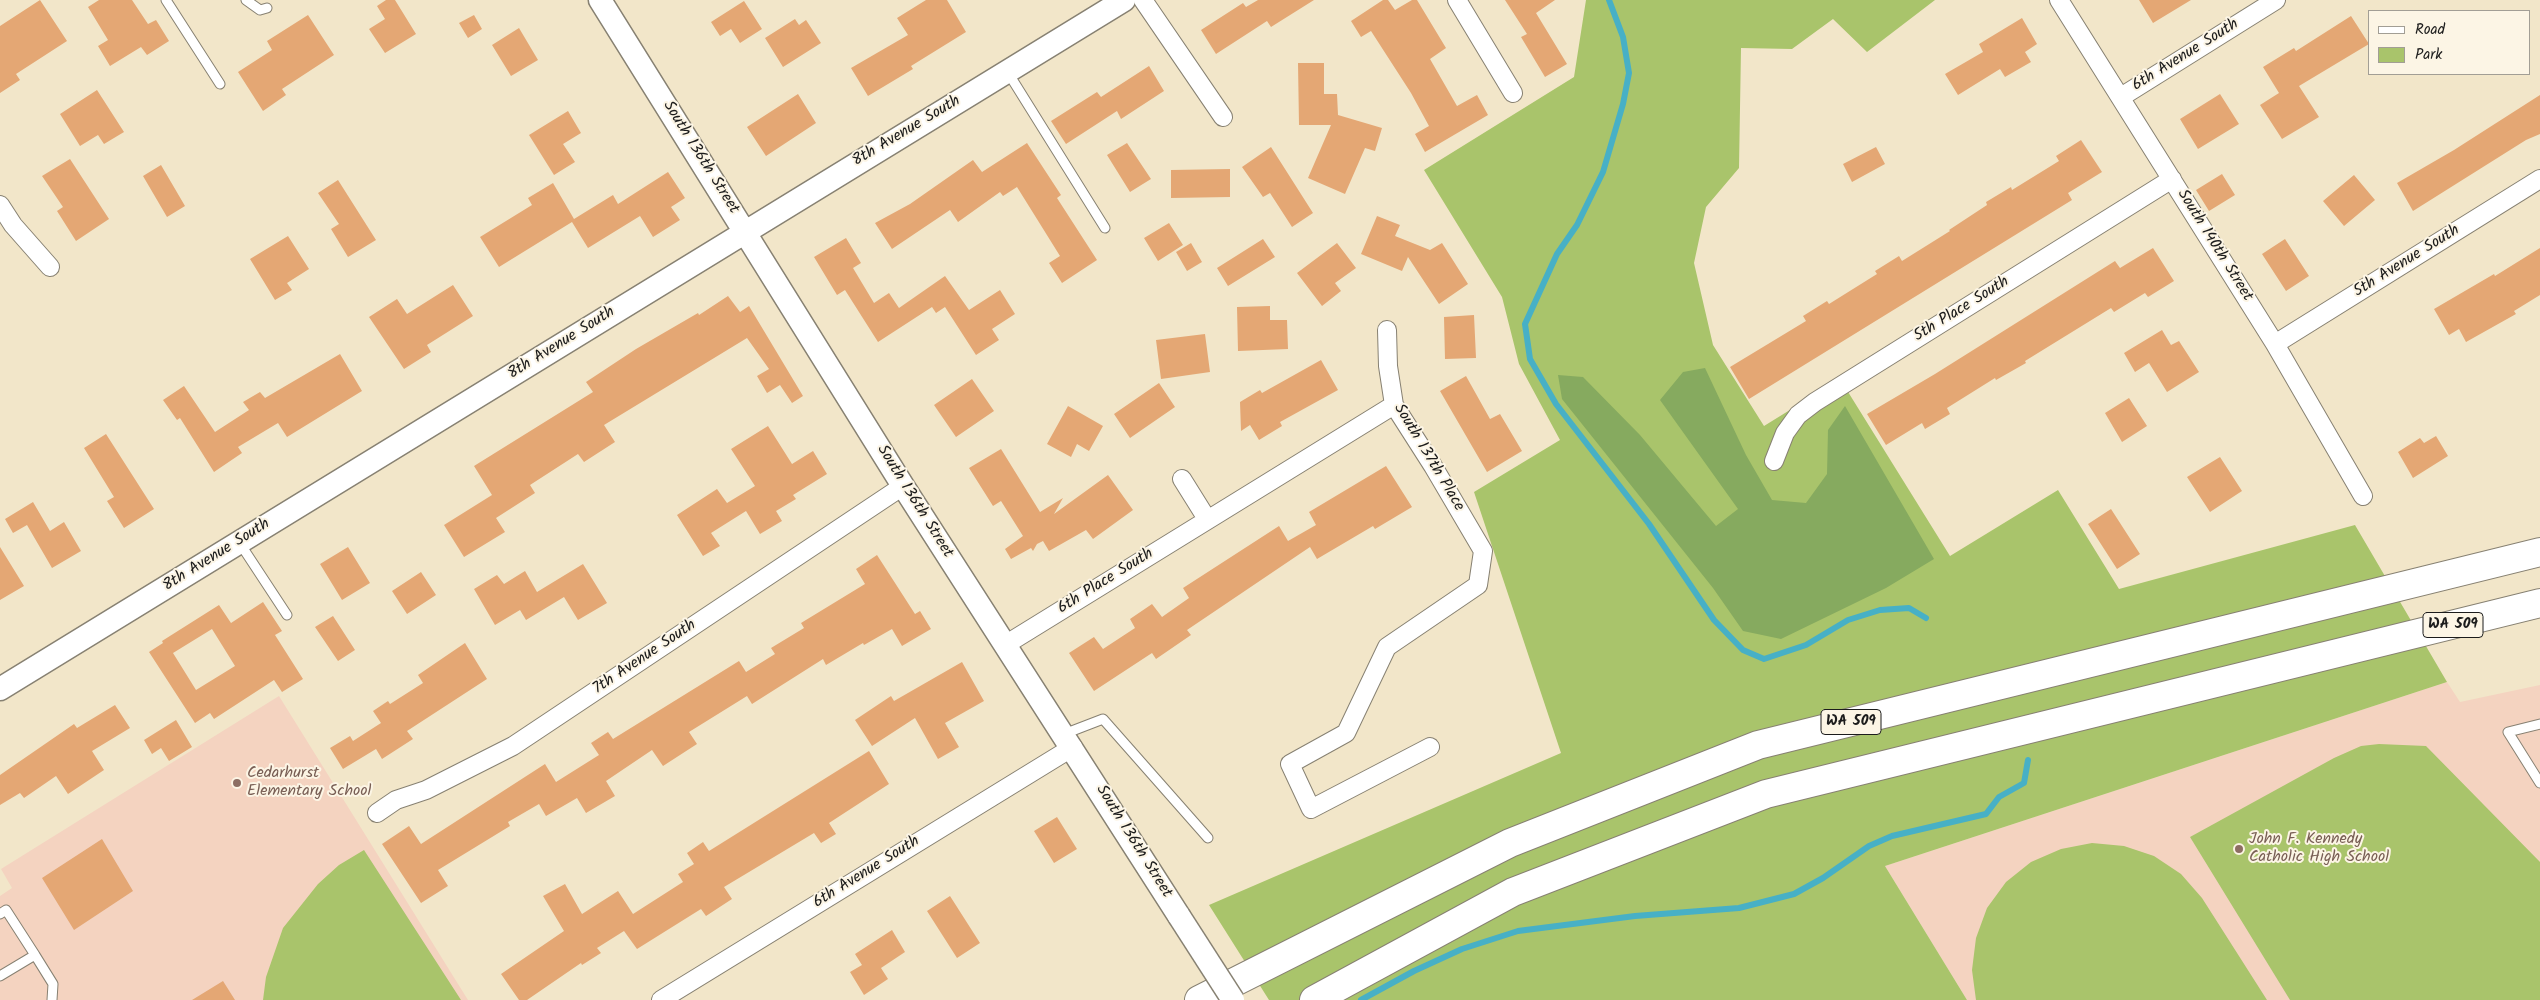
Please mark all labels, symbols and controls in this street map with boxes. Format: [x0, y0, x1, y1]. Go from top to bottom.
legend [2368, 10, 2530, 75]
street label: 6th Avenue South [2129, 16, 2243, 96]
text: Road [2415, 18, 2445, 42]
text: Park [2415, 43, 2442, 67]
street label: 8th Avenue South [850, 92, 964, 172]
street label: South 136th Street [658, 98, 742, 218]
street label: South 140th Street [2172, 187, 2256, 305]
street label: 5th Avenue South [2350, 222, 2464, 302]
street label: 5th Place South [1911, 273, 2013, 347]
street label: 8th Avenue South [505, 303, 619, 385]
street label: South 137th Place [1388, 401, 1468, 515]
street label: South 136th Street [872, 442, 956, 562]
street label: 8th Avenue South [160, 515, 274, 597]
street label: 6th Place South [1055, 545, 1157, 619]
road number: WA 509 [2423, 612, 2483, 638]
street label: 7th Avenue South [590, 616, 700, 700]
road number: WA 509 [1821, 710, 1881, 734]
place label: Cedarhurst Elementary School [247, 764, 371, 802]
marker: Cedarhurst Elementary School [231, 777, 243, 789]
street label: South 136th Street [1091, 782, 1175, 902]
place label: John F. Kennedy Catholic High School [2249, 830, 2389, 868]
street label: 6th Avenue South [810, 833, 924, 913]
marker: John F. Kennedy Catholic High School [2233, 843, 2245, 855]

